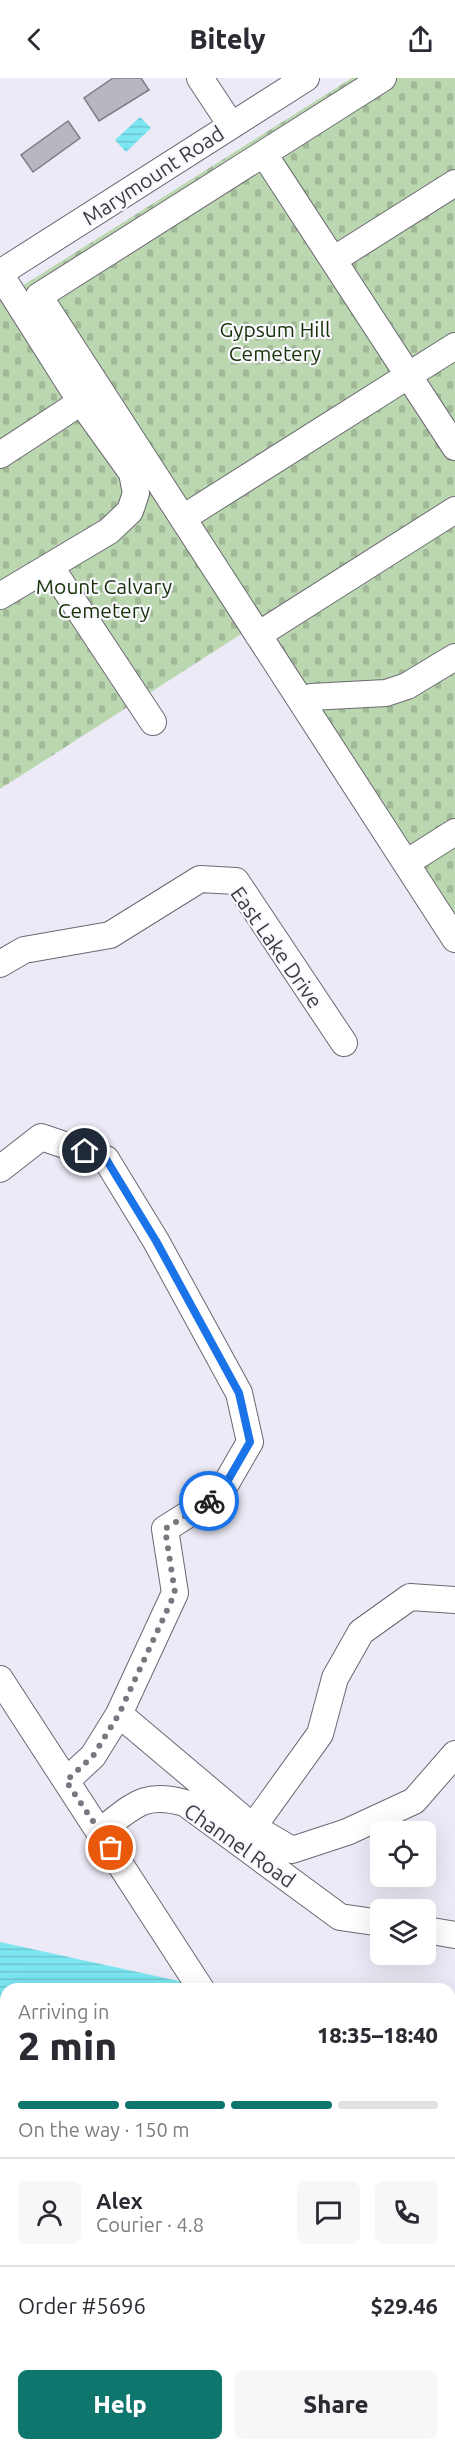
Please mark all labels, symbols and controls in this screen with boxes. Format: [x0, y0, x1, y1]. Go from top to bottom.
icon: back [18, 23, 51, 56]
icon: share [404, 23, 437, 56]
text: Bitely [189, 24, 266, 54]
street label: Marymount Road [78, 120, 228, 230]
park label: Gypsum Hill Cemetery [220, 317, 330, 365]
park label: Mount Calvary Cemetery [36, 574, 172, 622]
street label: East Lake Drive [226, 882, 328, 1012]
pin [59, 1125, 110, 1176]
icon: home [68, 1134, 101, 1167]
courier [179, 1471, 239, 1531]
icon: bike [193, 1485, 226, 1518]
street label: Channel Road [180, 1798, 300, 1892]
map controls [370, 1821, 436, 1965]
button: locate [370, 1821, 436, 1887]
pin [85, 1822, 136, 1873]
icon: bag [94, 1831, 127, 1864]
button: layers [370, 1899, 436, 1965]
text: Arriving in [18, 2000, 109, 2023]
text: 18:35–18:40 [317, 2022, 438, 2047]
text: 2 min [18, 2024, 117, 2067]
text: On the way · 150 m [18, 2118, 190, 2141]
button: person [18, 2181, 81, 2244]
button: chat [297, 2181, 360, 2244]
button: phone [375, 2181, 438, 2244]
text: Alex [96, 2188, 143, 2213]
text: Courier · 4.8 [96, 2213, 204, 2236]
text: Order #5696 [18, 2293, 146, 2318]
text: $29.46 [371, 2293, 438, 2318]
button: Help [18, 2370, 222, 2439]
button: Share [234, 2370, 438, 2439]

